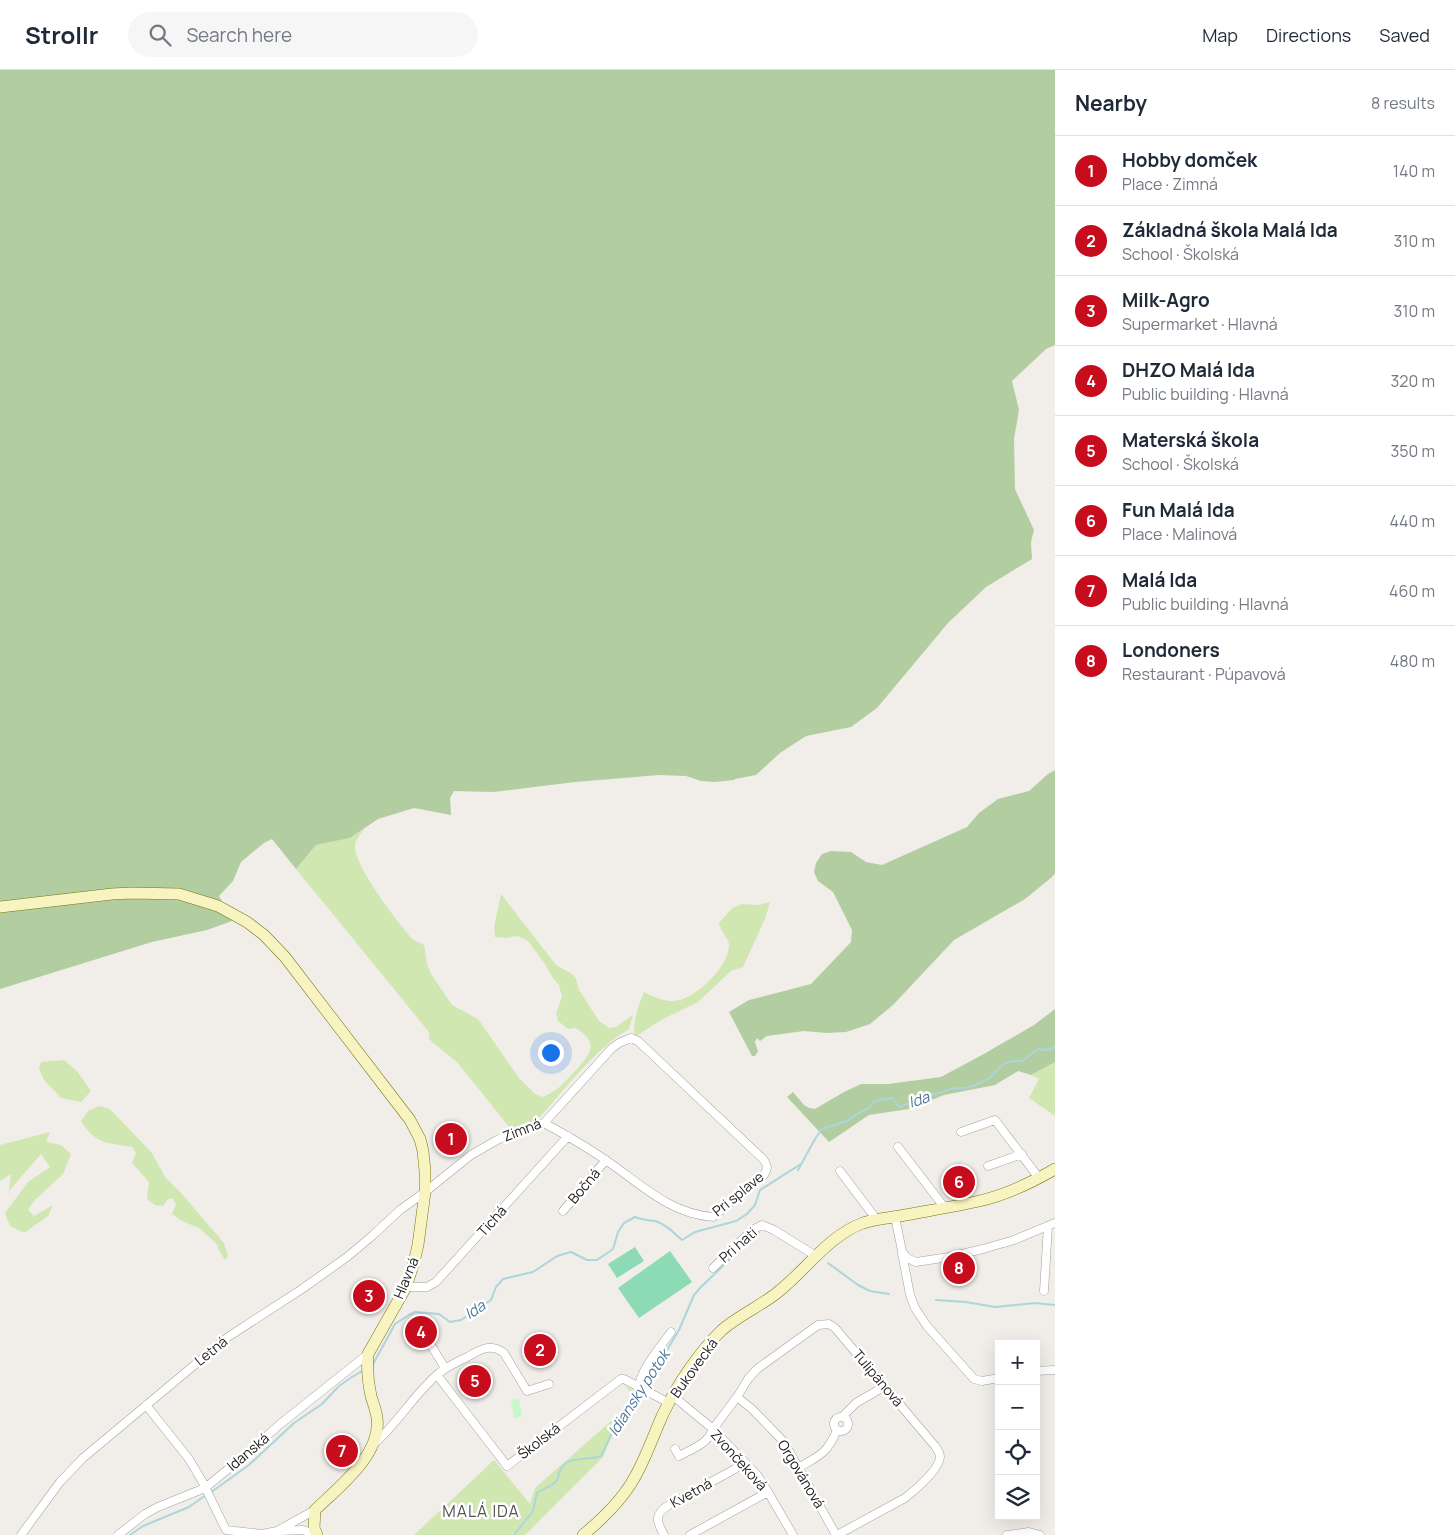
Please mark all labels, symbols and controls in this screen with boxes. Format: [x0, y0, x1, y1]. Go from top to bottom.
search box [128, 12, 478, 57]
text: Strollr [25, 18, 98, 51]
icon: search [146, 21, 174, 49]
text: Search here [186, 22, 292, 48]
text: Map [1202, 23, 1238, 47]
text: Directions [1266, 23, 1351, 47]
text: Saved [1379, 23, 1430, 47]
text: Nearby [1075, 89, 1147, 117]
text: 8 results [1371, 92, 1435, 114]
text: Hobby domček [1122, 147, 1257, 173]
text: 1 [1087, 160, 1095, 182]
text: 140 m [1393, 160, 1435, 182]
text: Place · Zimná [1122, 173, 1218, 195]
text: Základná škola Malá Ida [1122, 217, 1338, 243]
text: 2 [1086, 230, 1096, 252]
text: 310 m [1393, 230, 1435, 252]
text: School · Školská [1122, 243, 1239, 265]
text: Milk-Agro [1122, 287, 1210, 313]
text: 3 [1086, 300, 1096, 322]
text: 310 m [1393, 300, 1435, 322]
text: Supermarket · Hlavná [1122, 313, 1278, 335]
text: DHZO Malá Ida [1122, 357, 1255, 383]
text: 4 [1086, 370, 1096, 392]
text: 320 m [1391, 370, 1435, 392]
text: Public building · Hlavná [1122, 383, 1289, 405]
text: Materská škola [1122, 427, 1259, 453]
text: 5 [1086, 440, 1096, 462]
text: 350 m [1390, 440, 1435, 462]
text: School · Školská [1122, 453, 1239, 475]
text: Fun Malá Ida [1122, 497, 1235, 523]
text: 6 [1086, 510, 1096, 532]
text: 440 m [1389, 510, 1435, 532]
text: Place · Malinová [1122, 523, 1237, 545]
text: Malá Ida [1122, 567, 1197, 593]
text: 7 [1087, 580, 1095, 602]
text: 460 m [1389, 580, 1435, 602]
text: Public building · Hlavná [1122, 593, 1289, 615]
text: Londoners [1122, 637, 1220, 663]
text: 8 [1086, 650, 1096, 672]
text: 480 m [1390, 650, 1435, 672]
text: Restaurant · Púpavová [1122, 663, 1286, 685]
your location [538, 1040, 564, 1066]
water label: Ida [906, 1086, 933, 1113]
street label: Zimná [500, 1114, 544, 1146]
pin: 1 [435, 1120, 467, 1158]
pin: 6 [943, 1163, 975, 1201]
street label: Bočná [563, 1164, 604, 1207]
street label: Pri splave [708, 1167, 767, 1220]
street label: Tichá [473, 1201, 511, 1240]
street label: Pri hati [715, 1223, 761, 1266]
pin: 8 [943, 1249, 975, 1287]
street label: Hlavná [389, 1254, 423, 1302]
pin: 3 [353, 1277, 385, 1315]
water label: Ida [460, 1295, 490, 1324]
pin: 4 [405, 1313, 437, 1351]
pin: 2 [524, 1331, 556, 1369]
street label: Letná [190, 1332, 231, 1370]
street label: Bukovecká [666, 1334, 722, 1401]
map controls [995, 1340, 1040, 1520]
button: + [995, 1340, 1040, 1385]
water label: Idiansky potok [603, 1343, 676, 1440]
street label: Tulipánová [849, 1345, 908, 1410]
pin: 5 [459, 1362, 491, 1400]
button: − [995, 1385, 1040, 1430]
street label: Školská [514, 1418, 564, 1463]
street label: Zvončeková [707, 1425, 772, 1494]
street label: Idanská [223, 1428, 273, 1475]
button: locate [995, 1430, 1040, 1475]
pin: 7 [326, 1432, 358, 1470]
street label: Orgovánová [774, 1436, 829, 1511]
street label: Kvetná [666, 1473, 715, 1512]
button: layers [995, 1475, 1040, 1520]
district label: MALÁ IDA [442, 1500, 520, 1522]

